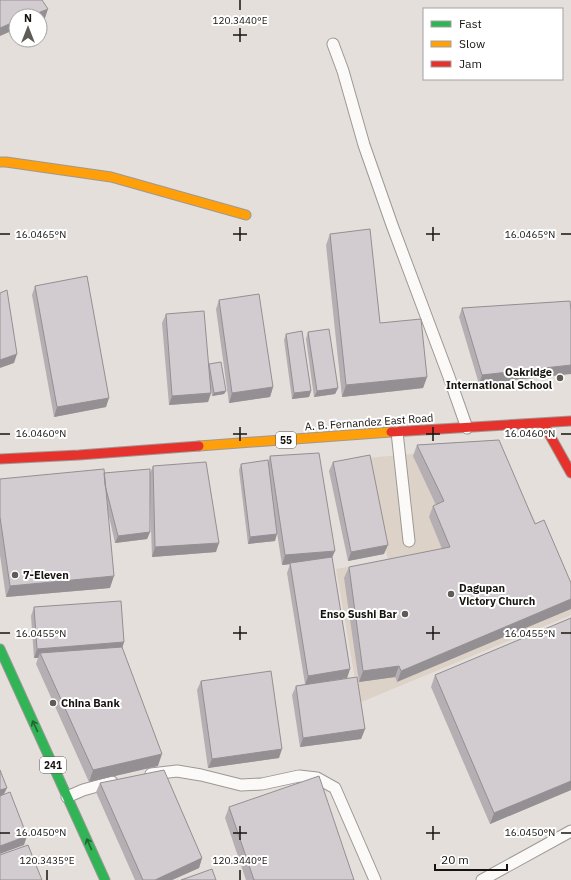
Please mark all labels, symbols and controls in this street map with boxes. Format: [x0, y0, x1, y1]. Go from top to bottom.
north arrow [8, 8, 48, 48]
legend [423, 8, 563, 80]
text: N [24, 11, 32, 25]
text: 120.3440°E [212, 14, 268, 27]
text: Fast [459, 16, 482, 31]
text: Slow [459, 36, 485, 51]
text: Jam [459, 56, 482, 71]
text: 16.0465°N [16, 228, 66, 241]
text: 16.0465°N [505, 228, 555, 241]
place label: Oakridge International School [446, 365, 553, 392]
marker: Oakridge International School [555, 373, 565, 383]
street label: A. B. Fernandez East Road [304, 411, 434, 433]
text: 16.0460°N [16, 427, 66, 440]
text: 16.0460°N [505, 427, 555, 440]
road number: 55 [276, 432, 296, 448]
place label: 7-Eleven [23, 568, 69, 582]
marker: 7-Eleven [10, 570, 20, 580]
place label: Dagupan Victory Church [459, 581, 535, 608]
marker: Dagupan Victory Church [446, 589, 456, 599]
place label: Enso Sushi Bar [320, 607, 398, 621]
marker: Enso Sushi Bar [400, 609, 410, 619]
text: 16.0455°N [16, 627, 66, 640]
text: 16.0455°N [505, 627, 555, 640]
place label: China Bank [61, 696, 120, 710]
marker: China Bank [48, 698, 58, 708]
one-way arrow [31, 721, 38, 733]
road number: 241 [40, 757, 66, 773]
text: 16.0450°N [16, 826, 66, 839]
text: 16.0450°N [505, 826, 555, 839]
one-way arrow [85, 839, 92, 851]
scale bar [435, 846, 507, 872]
text: 20 m [441, 852, 469, 867]
text: 120.3435°E [19, 854, 75, 867]
text: 120.3440°E [212, 854, 268, 867]

